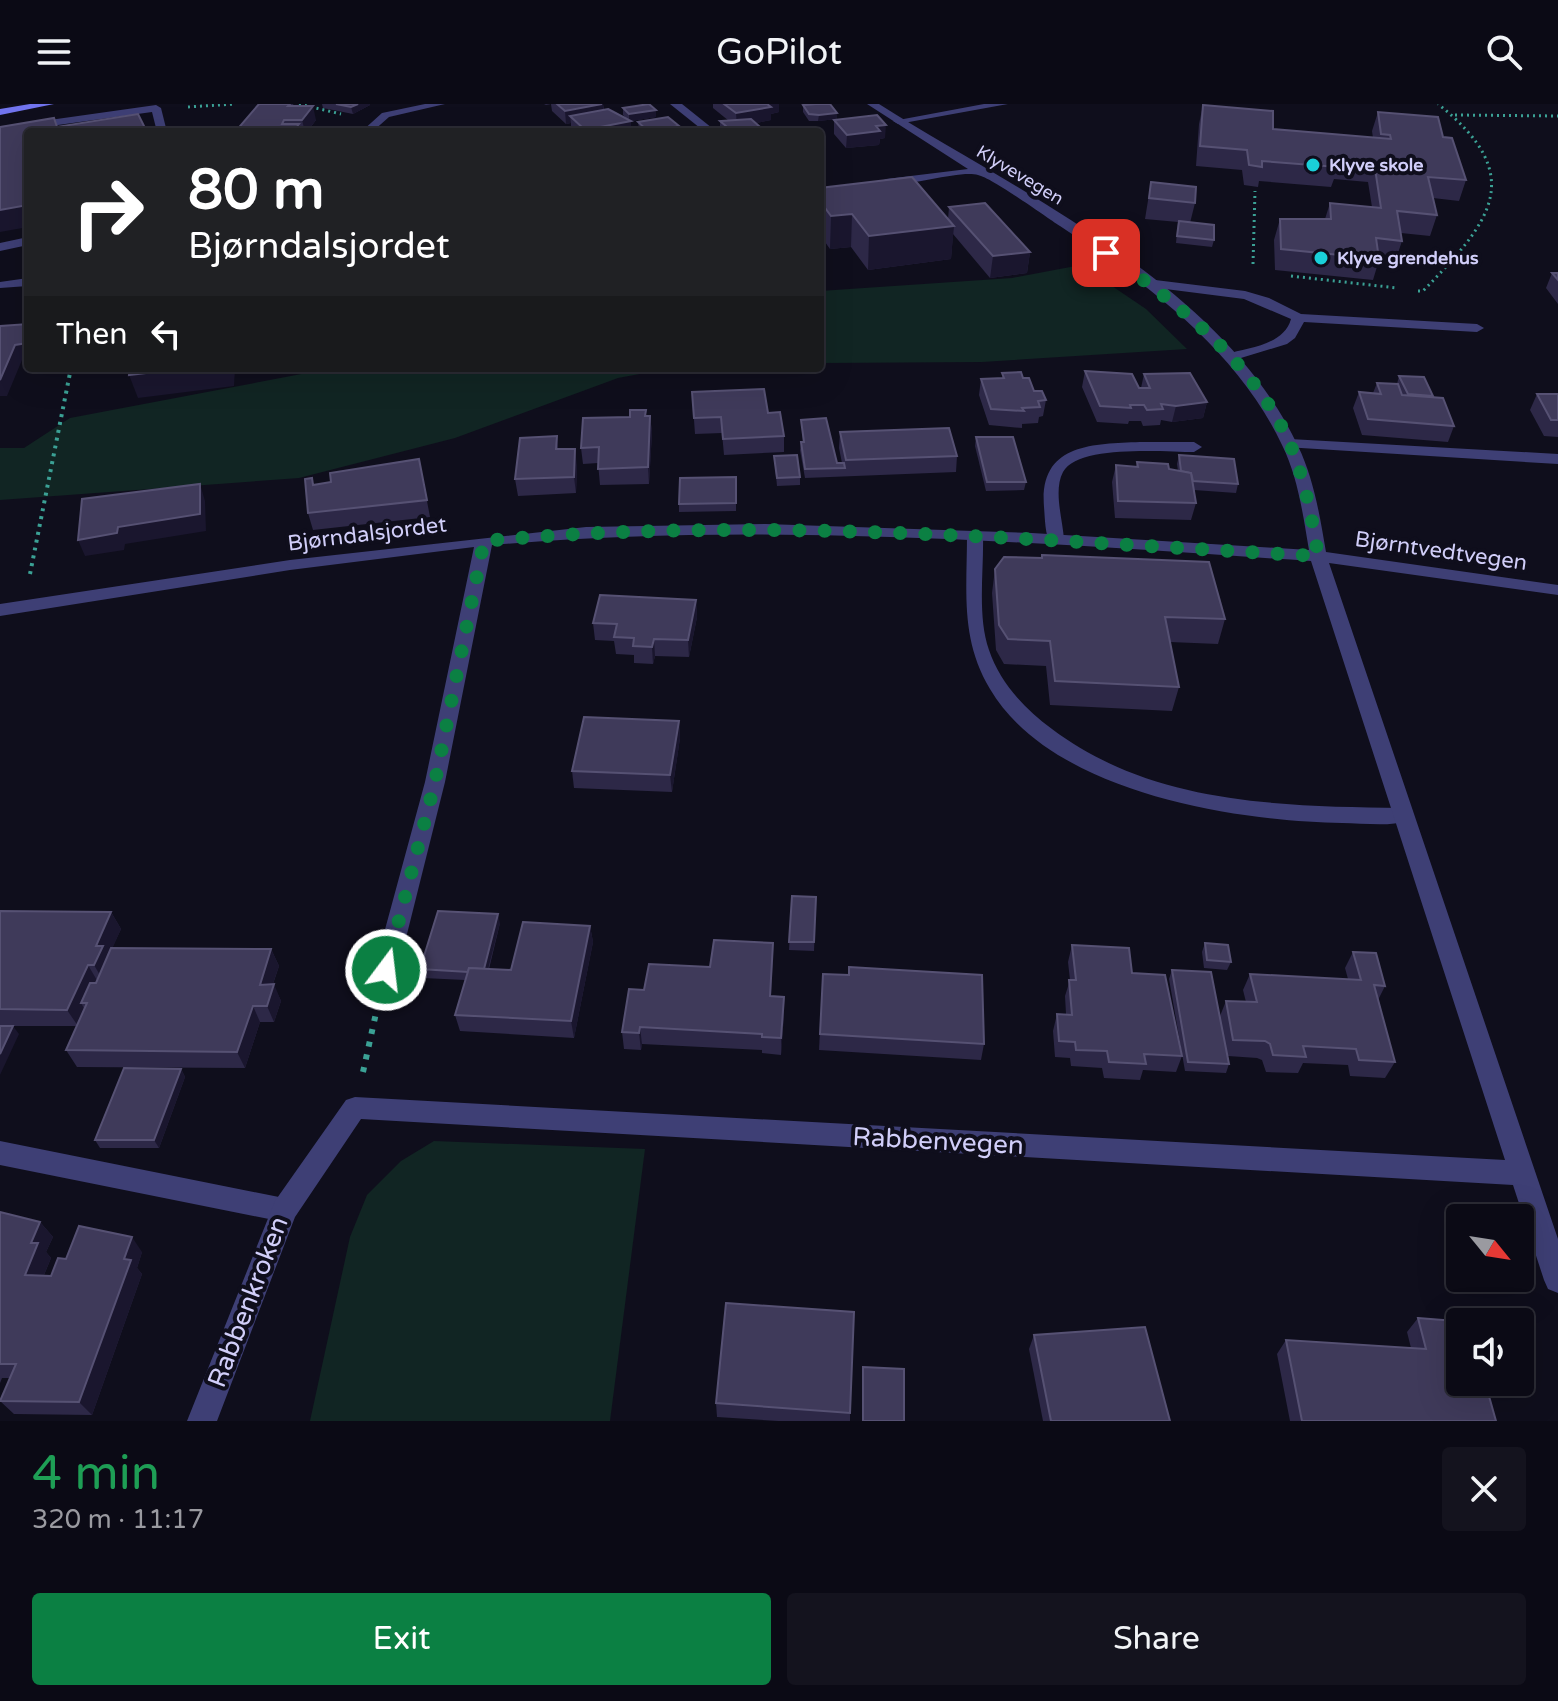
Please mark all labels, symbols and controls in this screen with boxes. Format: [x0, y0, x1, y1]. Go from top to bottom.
icon: menu [32, 30, 76, 74]
icon: search [1482, 30, 1526, 74]
text: GoPilot [716, 31, 842, 74]
street label: Klyvevegen [972, 140, 1068, 210]
place label: Klyve skole [1329, 154, 1423, 176]
marker: Klyve skole [1304, 156, 1322, 174]
text: 80 m [188, 157, 324, 224]
icon: right [56, 160, 160, 264]
pin [1072, 219, 1140, 287]
text: Bjørndalsjordet [188, 225, 450, 268]
icon: arrive [1084, 231, 1128, 275]
place label: Klyve grendehus [1337, 247, 1479, 269]
marker: Klyve grendehus [1312, 249, 1330, 267]
icon: left [144, 312, 188, 356]
text: Then [56, 316, 128, 353]
street label: Bjørndalsjordet [286, 511, 448, 557]
street label: Bjørntvedtvegen [1353, 526, 1529, 576]
position arrow [344, 928, 428, 1012]
street label: Rabbenvegen [852, 1121, 1024, 1161]
north arrow [1446, 1204, 1534, 1292]
map controls [1446, 1204, 1534, 1396]
street label: Rabbenkroken [201, 1212, 295, 1392]
button: sound [1446, 1308, 1534, 1396]
text: 4 min [32, 1445, 160, 1503]
button: close [1442, 1447, 1526, 1531]
text: 320 m · 11:17 [32, 1504, 204, 1535]
button: Exit [32, 1593, 771, 1685]
button: Share [787, 1593, 1526, 1685]

